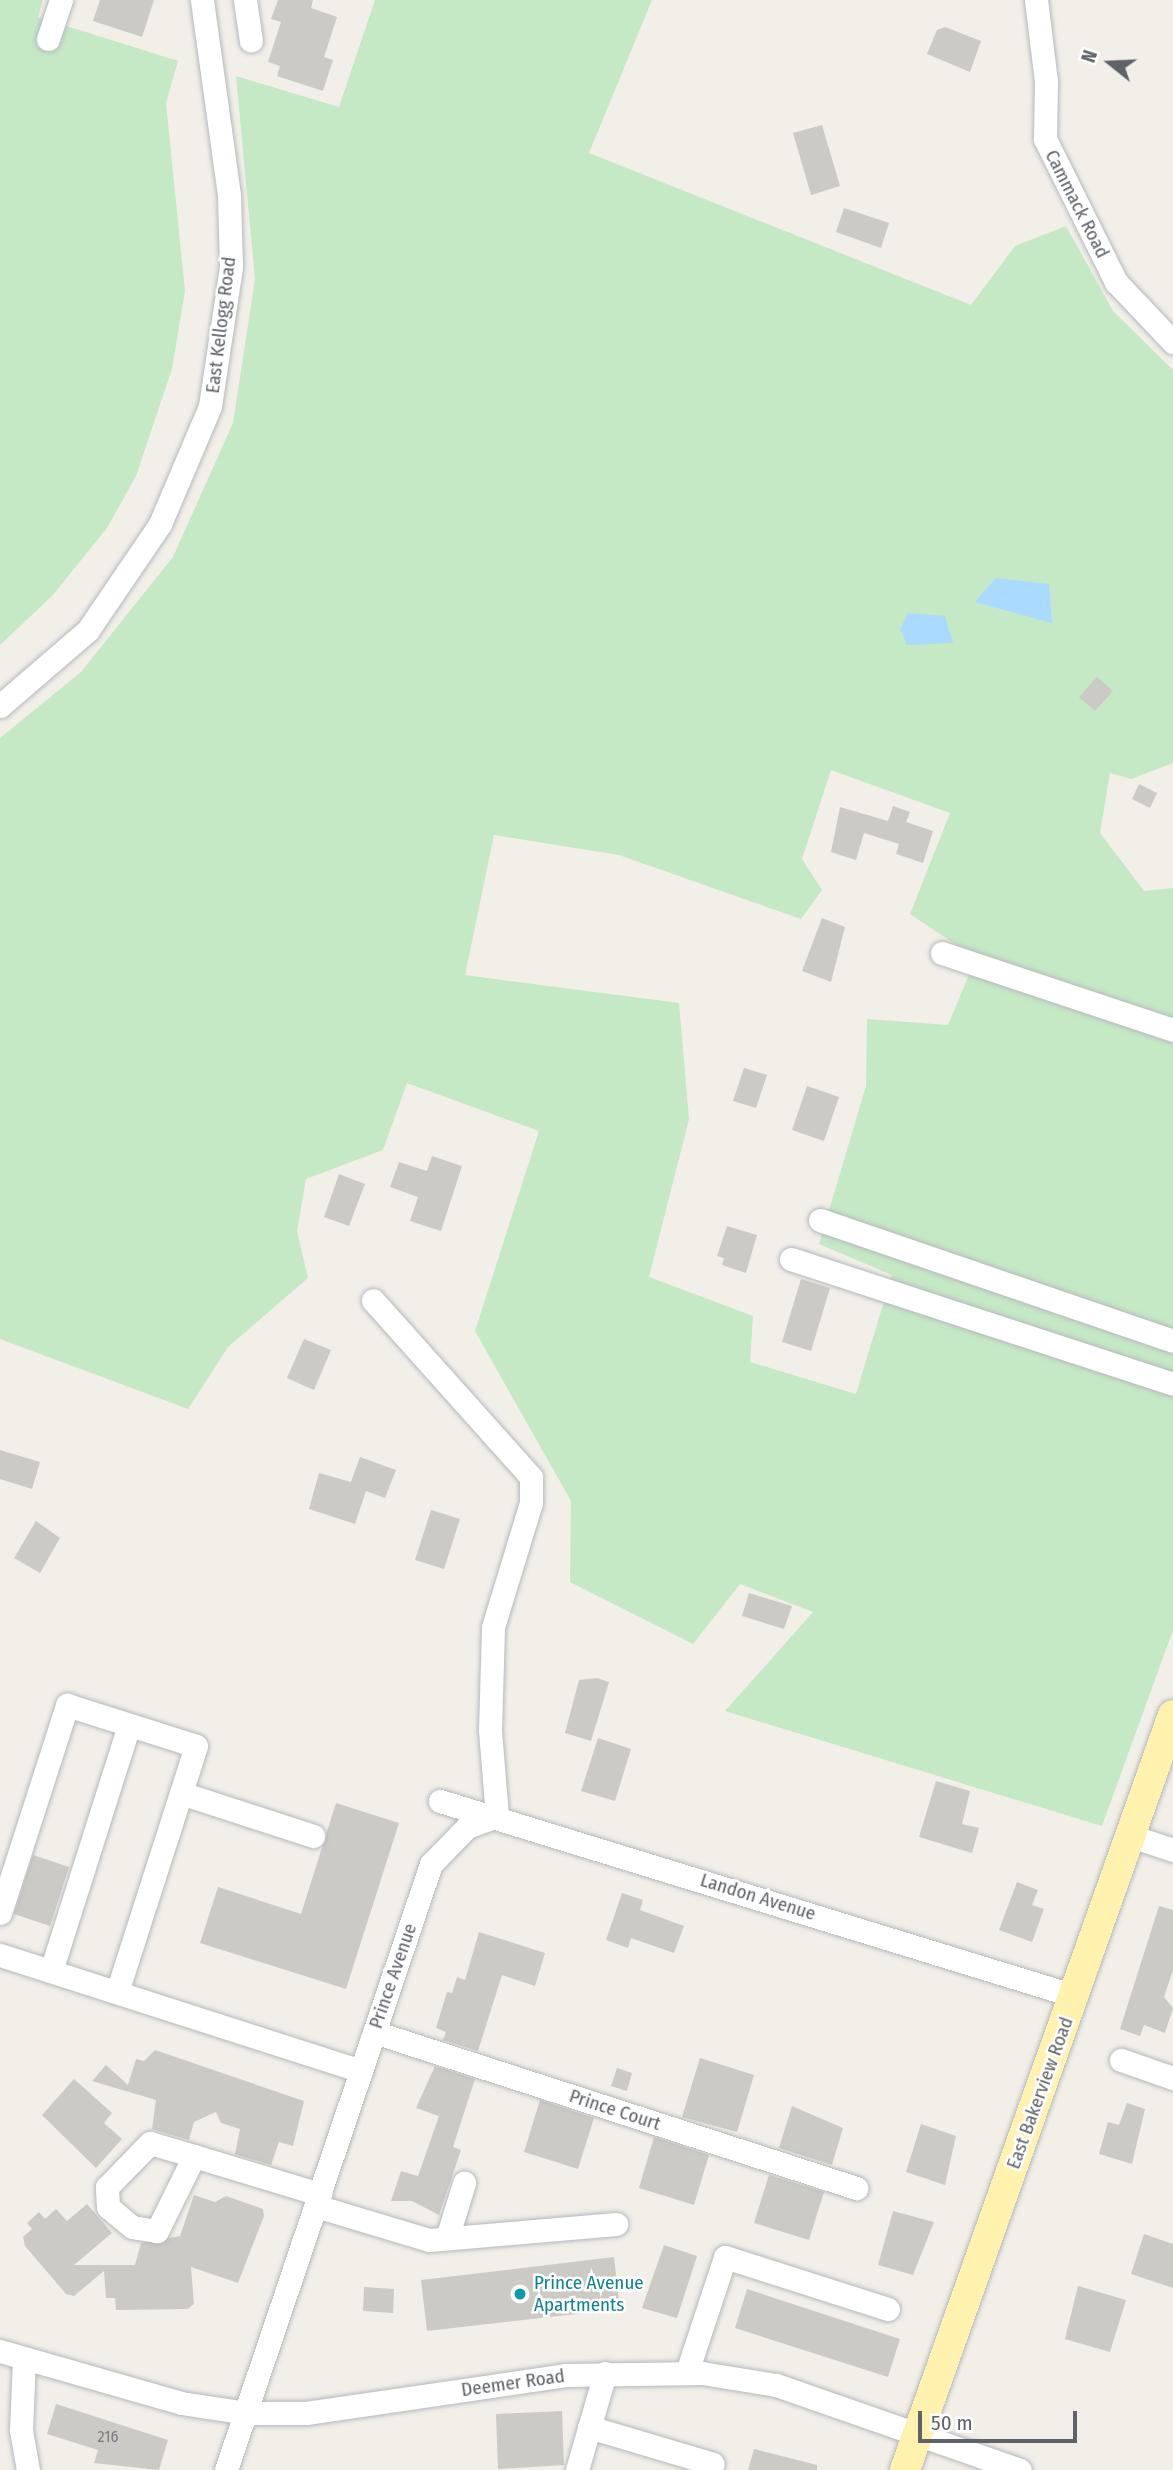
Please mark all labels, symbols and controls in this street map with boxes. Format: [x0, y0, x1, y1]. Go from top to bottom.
north arrow [1075, 28, 1145, 98]
text: N [1077, 47, 1102, 65]
street label: Cammack Road [1040, 146, 1114, 262]
street label: East Kellogg Road [201, 255, 241, 395]
street label: Landon Avenue [698, 1869, 818, 1925]
street label: Prince Avenue [364, 1920, 422, 2032]
street label: East Bakerview Road [1002, 2014, 1078, 2172]
street label: Prince Court [566, 2085, 664, 2135]
place label: Prince Avenue Apartments [534, 2272, 644, 2316]
marker: Prince Avenue Apartments [512, 2286, 528, 2302]
street label: Deemer Road [460, 2364, 566, 2402]
scale bar [921, 2396, 1080, 2440]
text: 50 m [931, 2410, 973, 2436]
house number: 216 [98, 2427, 118, 2447]

